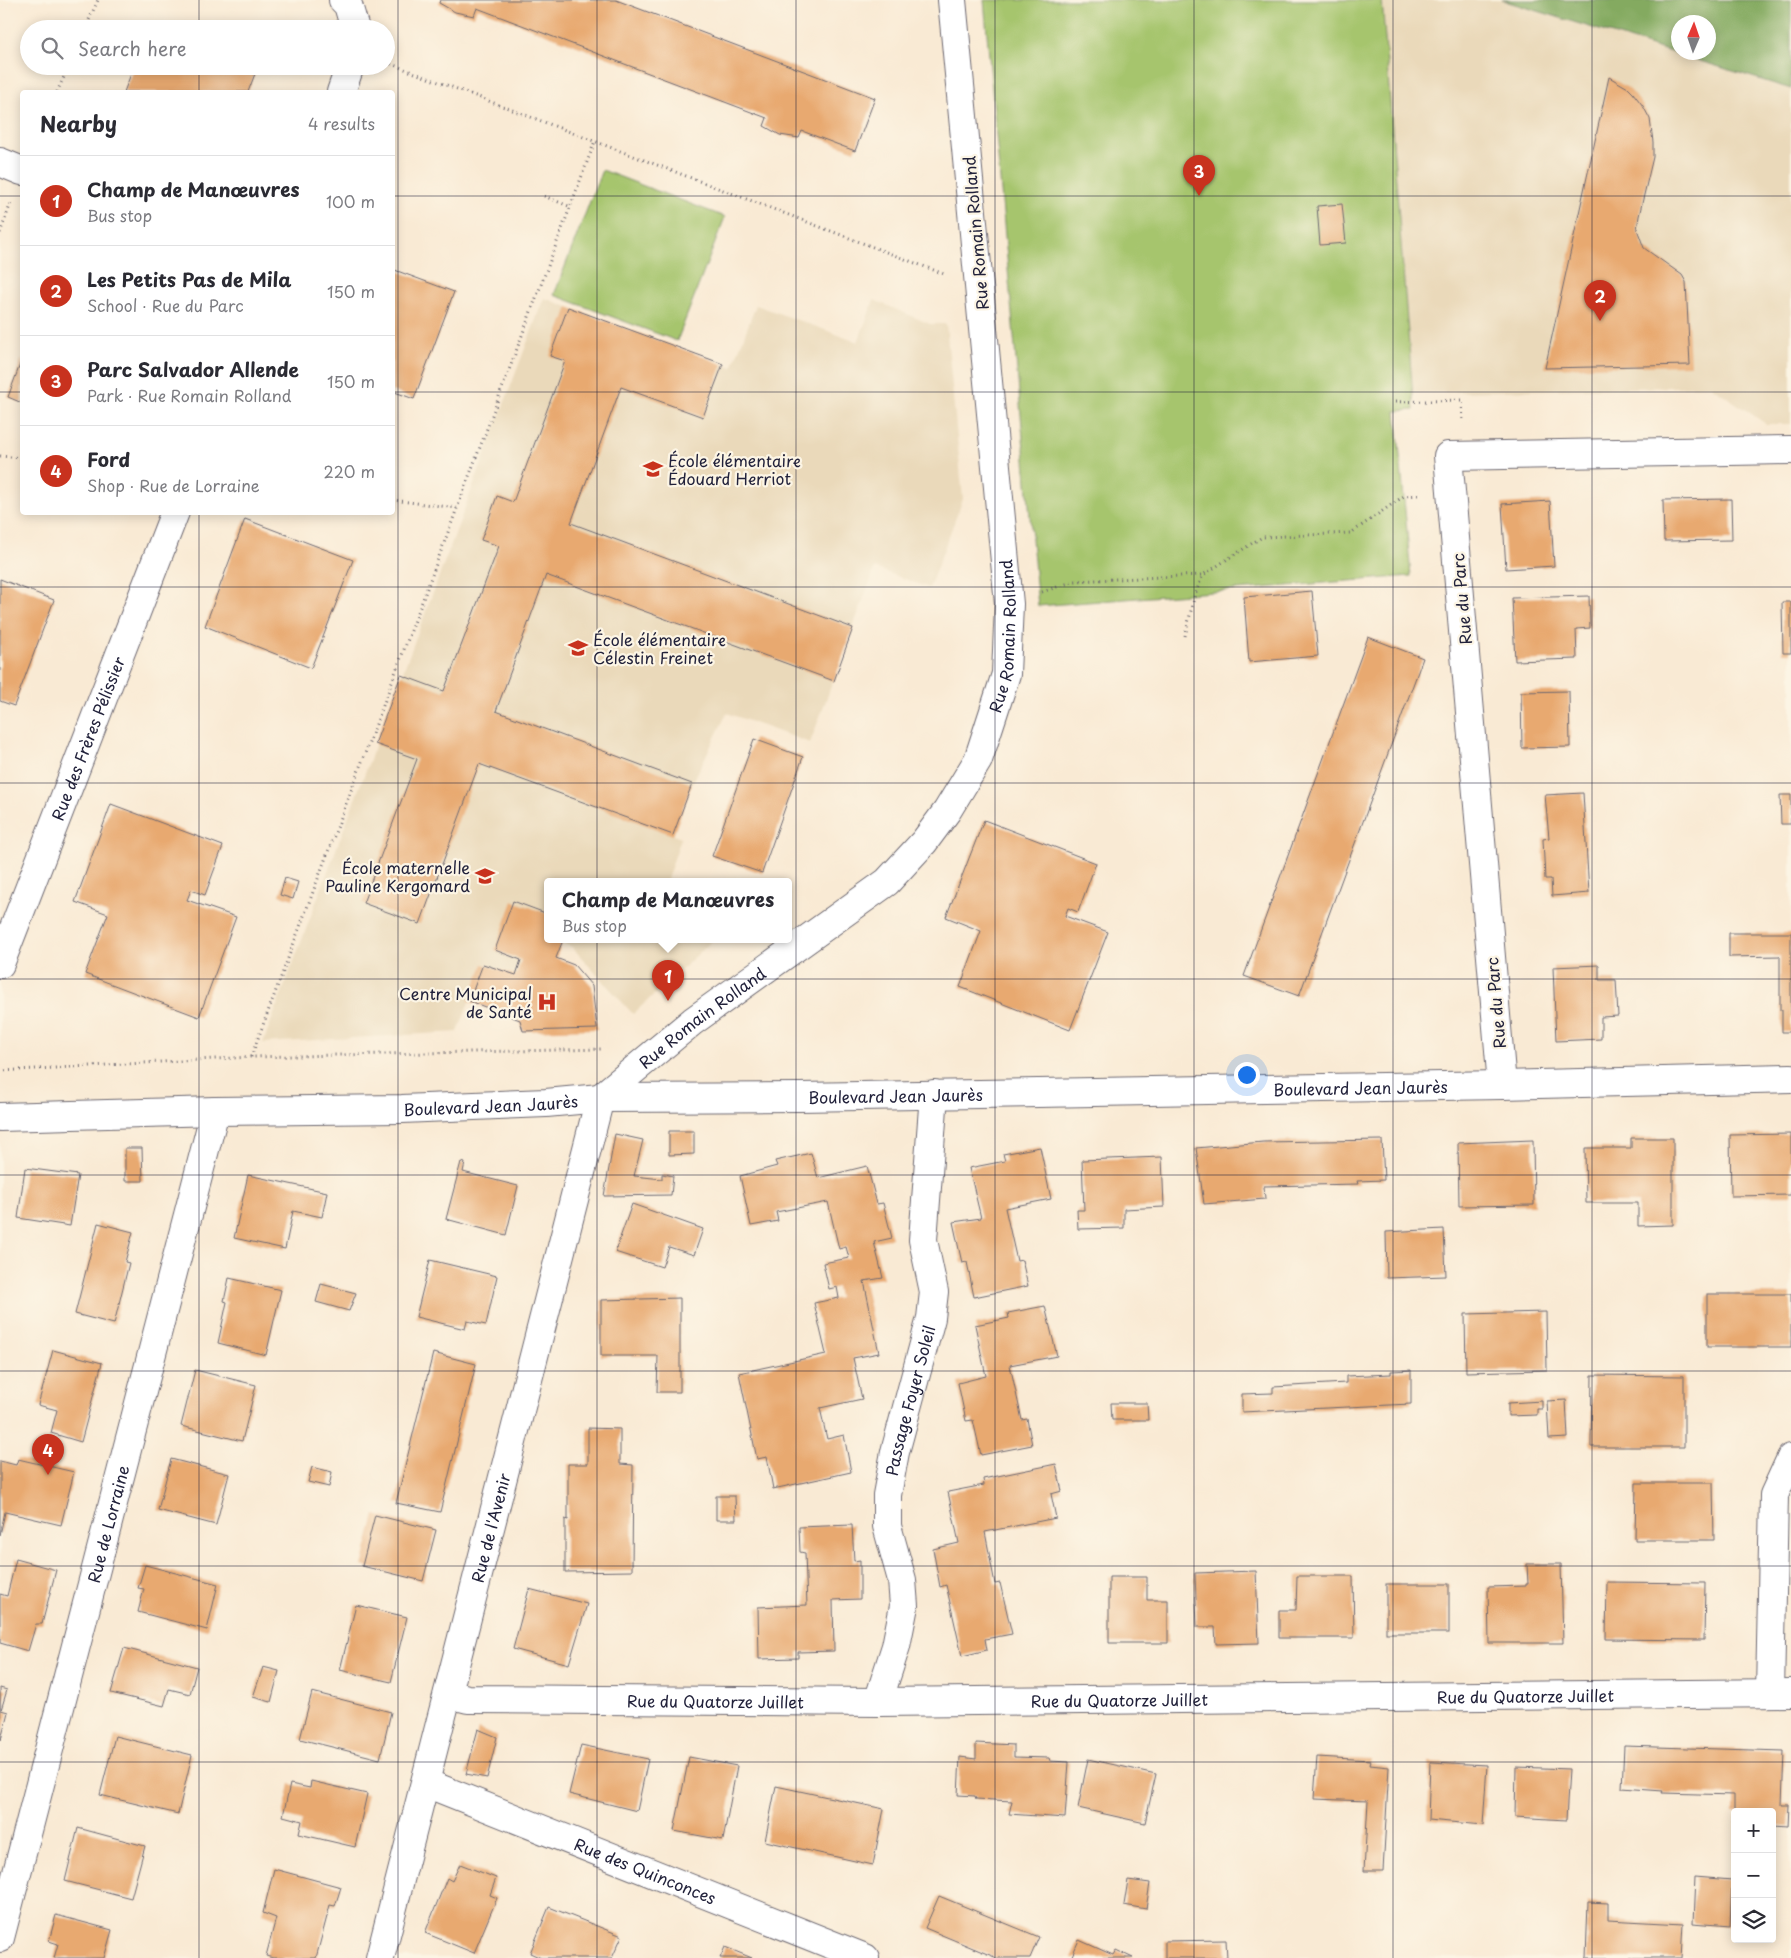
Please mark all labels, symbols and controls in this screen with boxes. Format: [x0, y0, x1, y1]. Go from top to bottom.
north arrow [1671, 15, 1716, 60]
search box [20, 20, 395, 75]
icon: search [38, 34, 66, 62]
text: Search here [78, 34, 187, 62]
text: Nearby [40, 107, 117, 139]
text: 4 results [308, 111, 375, 135]
street label: Rue Romain Rolland [956, 155, 994, 311]
pin: 3 [1183, 155, 1215, 196]
text: Champ de Manœuvres [87, 175, 300, 203]
text: 1 [52, 189, 60, 213]
text: 100 m [326, 189, 375, 213]
text: Bus stop [87, 203, 152, 227]
text: Les Petits Pas de Mila [87, 265, 292, 293]
text: 2 [50, 279, 62, 303]
text: 150 m [327, 279, 375, 303]
pin: 2 [1584, 280, 1616, 321]
text: School · Rue du Parc [87, 293, 244, 317]
text: Parc Salvador Allende [87, 355, 299, 383]
text: 3 [51, 369, 61, 393]
text: 150 m [327, 369, 375, 393]
text: Park · Rue Romain Rolland [87, 383, 292, 407]
text: Ford [87, 445, 130, 473]
place label: École élémentaire Édouard Herriot [668, 448, 801, 490]
school or university icon: École élémentaire Édouard Herriot [642, 458, 664, 480]
text: 4 [51, 459, 61, 483]
text: 220 m [324, 459, 375, 483]
text: Shop · Rue de Lorraine [87, 473, 260, 497]
street label: Rue du Parc [1445, 552, 1477, 646]
street label: Rue Romain Rolland [982, 558, 1021, 716]
place label: École élémentaire Célestin Freinet [593, 627, 726, 669]
school or university icon: École élémentaire Célestin Freinet [567, 637, 589, 659]
street label: Rue des Frères Pélissier [45, 652, 130, 824]
place label: École maternelle Pauline Kergomard [325, 855, 470, 897]
school or university icon: École maternelle Pauline Kergomard [474, 865, 496, 887]
popup [544, 878, 792, 943]
text: Champ de Manœuvres [562, 885, 774, 913]
text: Bus stop [562, 913, 627, 937]
street label: Rue du Parc [1479, 956, 1511, 1050]
pin: 1 [652, 960, 684, 1001]
street label: Rue Romain Rolland [633, 961, 770, 1074]
place label: Centre Municipal de Santé [399, 981, 532, 1023]
hospital icon: Centre Municipal de Santé [536, 991, 558, 1013]
your location [1234, 1062, 1260, 1088]
street label: Boulevard Jean Jaurès [1273, 1074, 1448, 1101]
street label: Boulevard Jean Jaurès [808, 1082, 983, 1109]
street label: Boulevard Jean Jaurès [403, 1088, 579, 1121]
street label: Passage Foyer Soleil [879, 1323, 941, 1478]
pin: 4 [32, 1434, 64, 1475]
street label: Rue de Lorraine [81, 1462, 134, 1585]
street label: Rue de l'Avenir [465, 1470, 516, 1585]
street label: Rue du Quatorze Juillet [1437, 1683, 1615, 1708]
street label: Rue du Quatorze Juillet [1031, 1687, 1209, 1712]
street label: Rue du Quatorze Juillet [627, 1688, 805, 1713]
map controls [1731, 1808, 1776, 1943]
button: + [1731, 1808, 1776, 1853]
street label: Rue des Quinconces [571, 1831, 720, 1909]
button: − [1731, 1853, 1776, 1898]
button: layers [1731, 1898, 1776, 1943]

